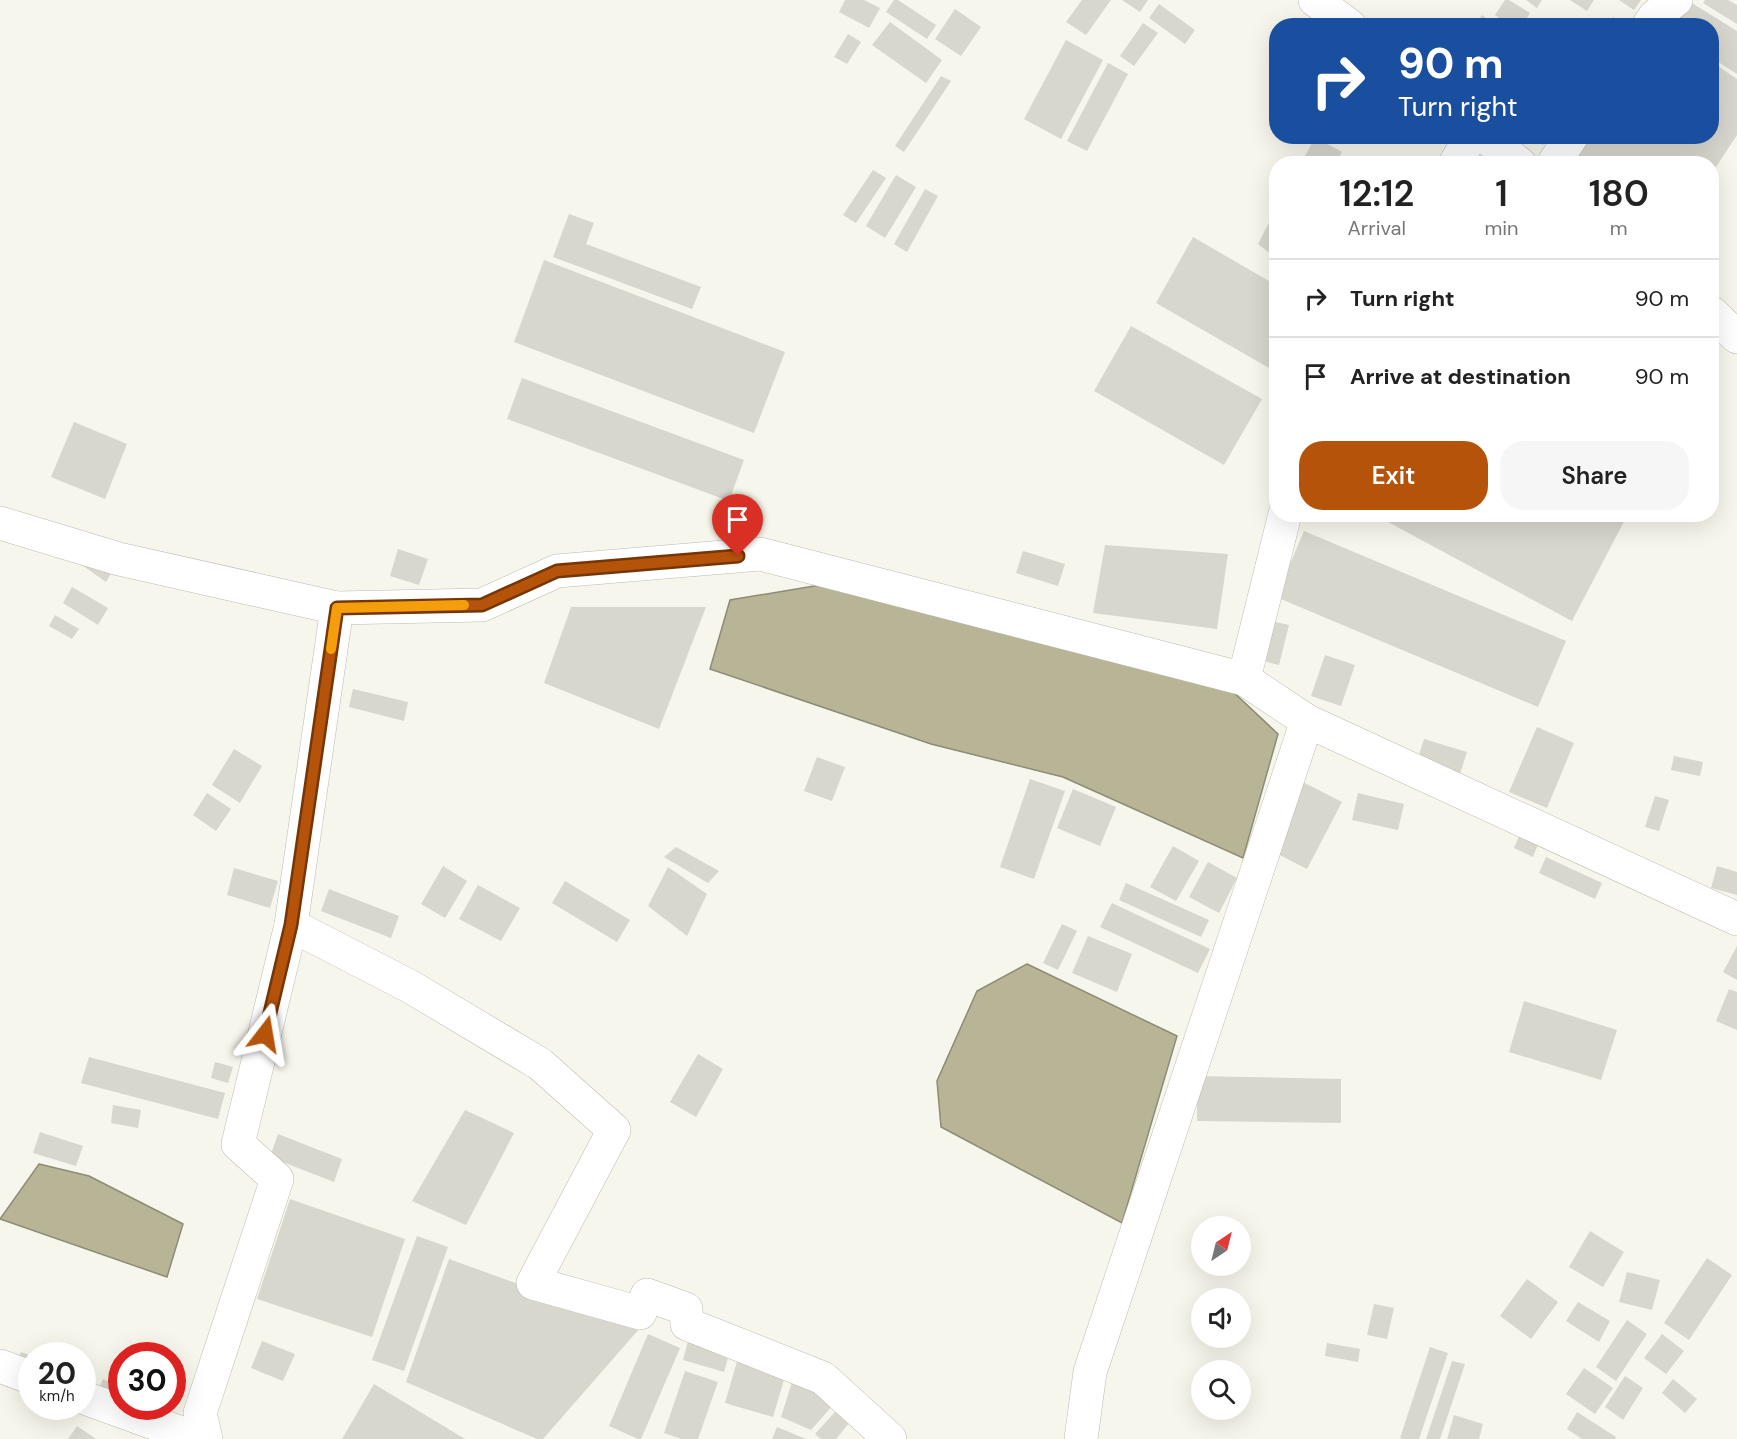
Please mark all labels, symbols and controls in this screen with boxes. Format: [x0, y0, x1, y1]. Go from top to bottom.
text: 90 m [1398, 36, 1504, 91]
icon: right [1299, 42, 1377, 120]
text: Turn right [1398, 89, 1518, 124]
text: 12:12 [1339, 170, 1414, 217]
text: 1 [1495, 170, 1508, 217]
text: 180 [1589, 170, 1649, 217]
text: Arrival [1348, 215, 1406, 241]
text: min [1484, 215, 1519, 241]
text: m [1610, 215, 1628, 241]
icon: right [1299, 282, 1332, 315]
text: Turn right [1350, 284, 1455, 313]
text: 90 m [1635, 284, 1689, 313]
icon: arrive [1299, 360, 1332, 393]
text: Arrive at destination [1350, 362, 1571, 391]
text: 90 m [1635, 362, 1689, 391]
button: Exit [1299, 441, 1488, 510]
button: Share [1500, 441, 1689, 510]
pin [712, 494, 763, 556]
icon: arrive [721, 503, 754, 536]
position arrow [233, 1002, 297, 1066]
north arrow [1191, 1216, 1251, 1276]
map controls [1191, 1216, 1251, 1420]
button: sound [1191, 1288, 1251, 1348]
speed limit sign: 30 [108, 1342, 186, 1420]
text: 20 [38, 1354, 76, 1393]
button: search [1191, 1360, 1251, 1420]
text: km/h [39, 1386, 75, 1406]

